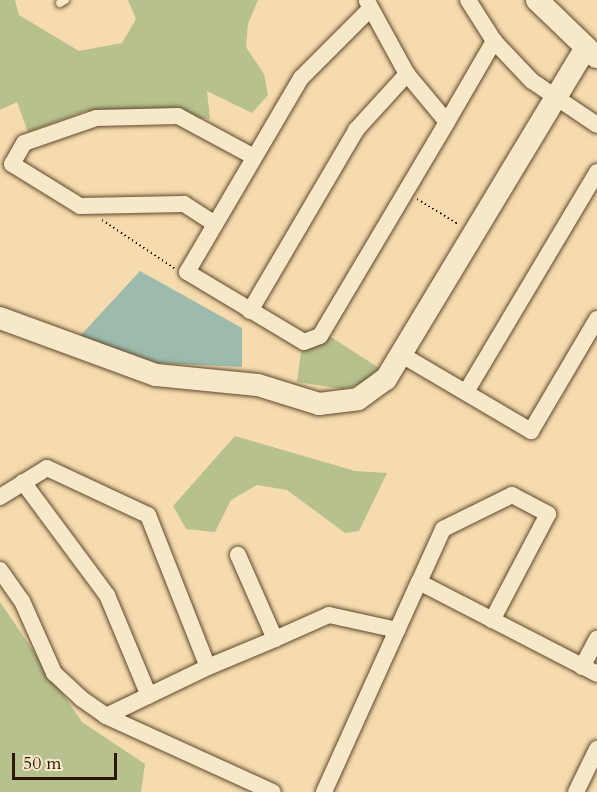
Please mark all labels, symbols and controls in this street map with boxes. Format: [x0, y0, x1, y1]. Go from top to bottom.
scale bar [15, 741, 120, 779]
text: 50 m [23, 751, 62, 776]

